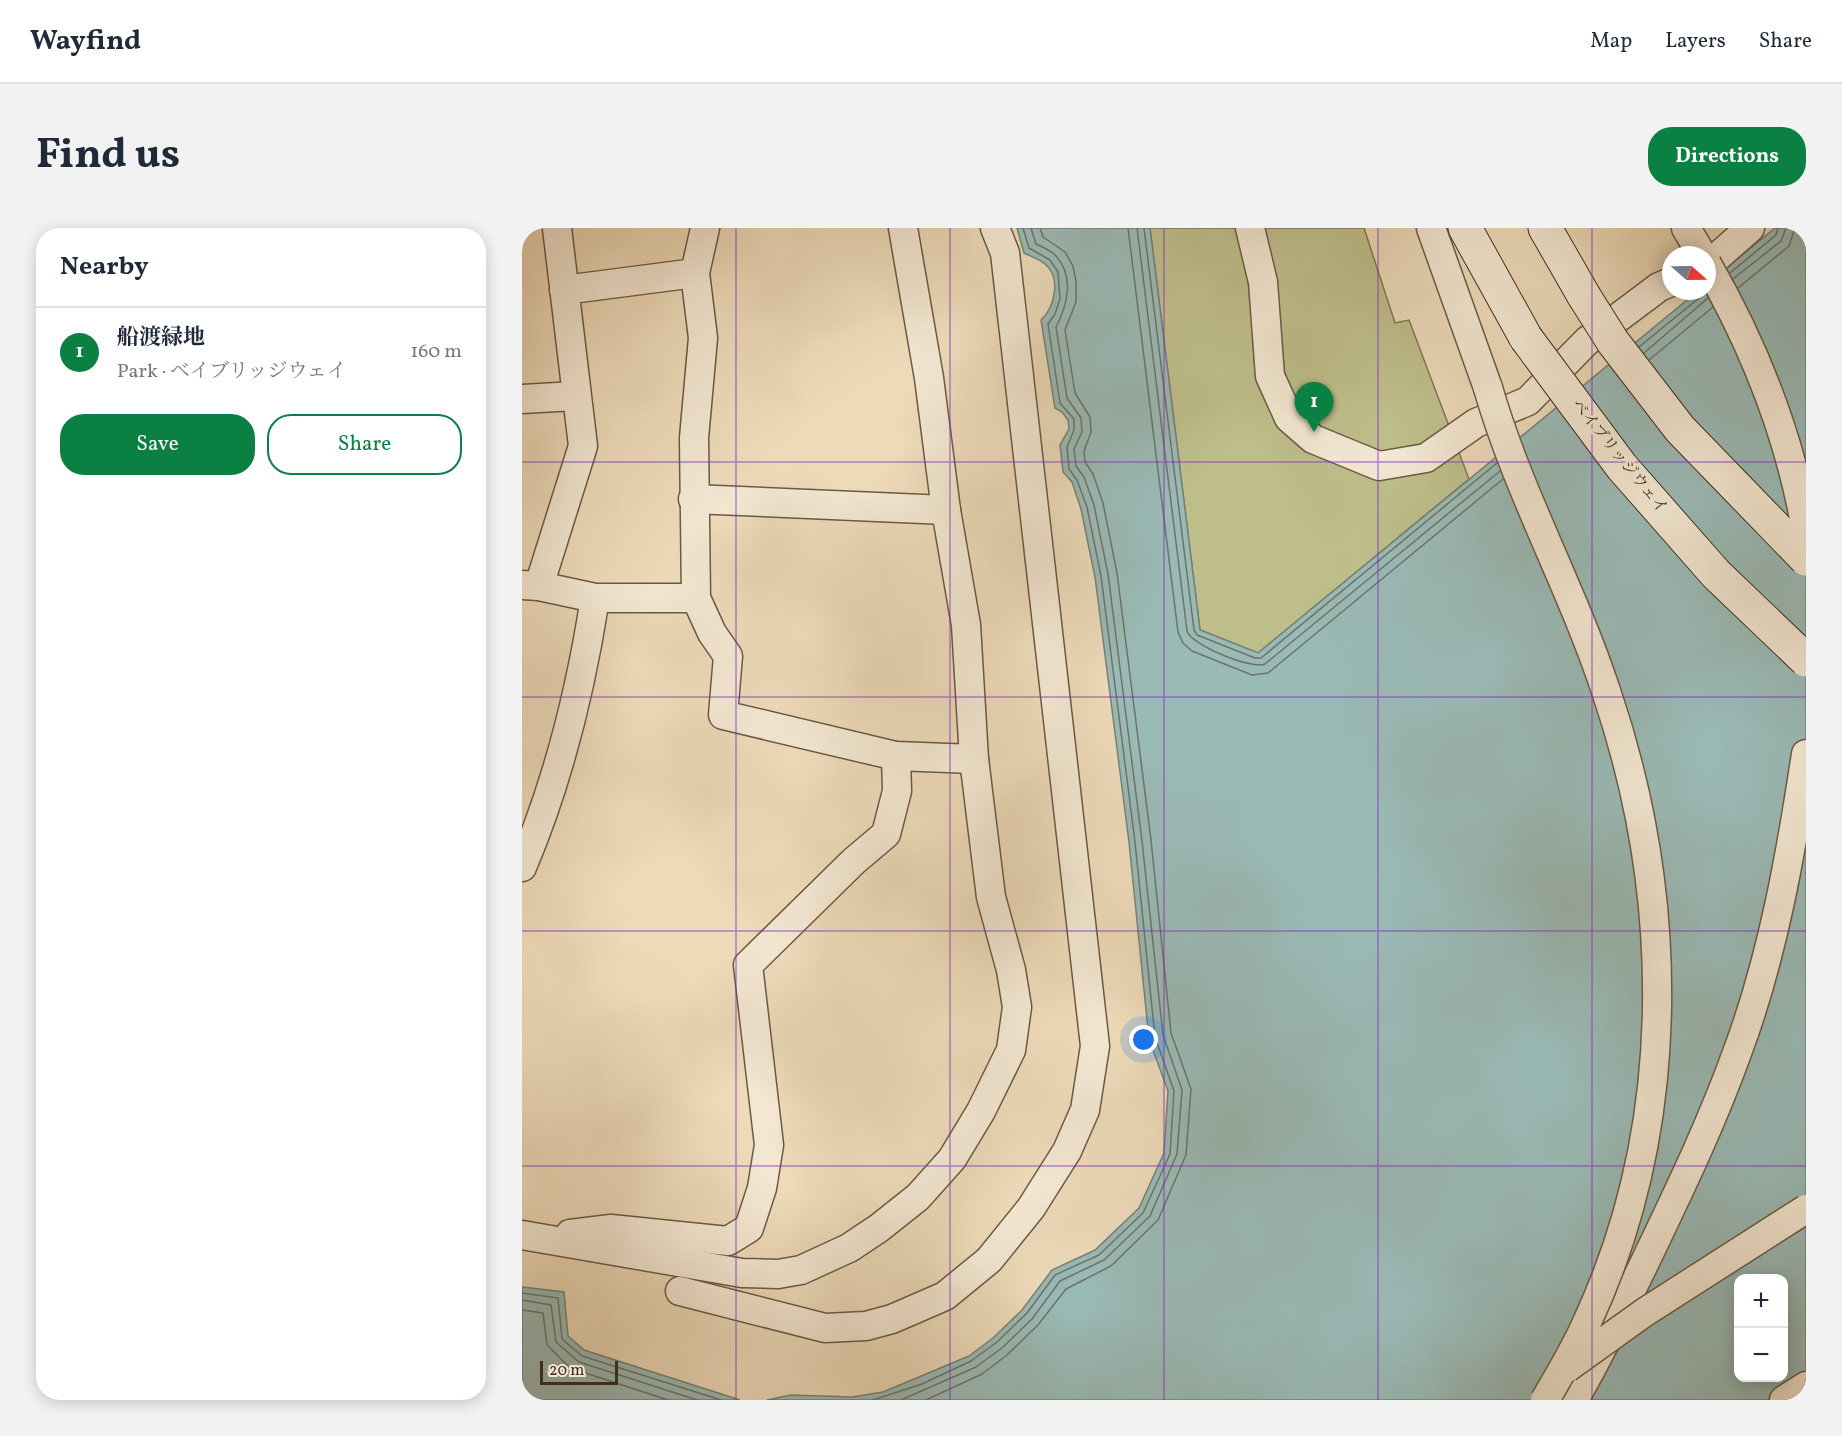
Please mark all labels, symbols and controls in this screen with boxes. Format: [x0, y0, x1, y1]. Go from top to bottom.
text: Wayfind [30, 22, 141, 61]
text: Map [1590, 27, 1632, 56]
text: Layers [1665, 27, 1726, 56]
text: Share [1759, 27, 1812, 56]
text: Find us [36, 127, 180, 186]
button: Directions [1648, 127, 1806, 186]
north arrow [1662, 246, 1716, 300]
text: Nearby [60, 249, 149, 285]
text: 船渡緑地 [117, 323, 205, 354]
text: 1 [75, 338, 84, 366]
text: 160 m [410, 338, 462, 366]
text: Park · ベイブリッジウェイ [117, 358, 347, 386]
pin: 1 [1294, 382, 1334, 432]
street label: ベイブリッジウェイ [1566, 395, 1672, 519]
button: Save [60, 414, 255, 475]
button: Share [267, 414, 462, 475]
your location [1129, 1025, 1158, 1054]
map controls [1734, 1274, 1788, 1382]
button: + [1734, 1274, 1788, 1328]
button: − [1734, 1328, 1788, 1382]
scale bar [540, 1358, 618, 1386]
text: 20 m [549, 1360, 584, 1382]

